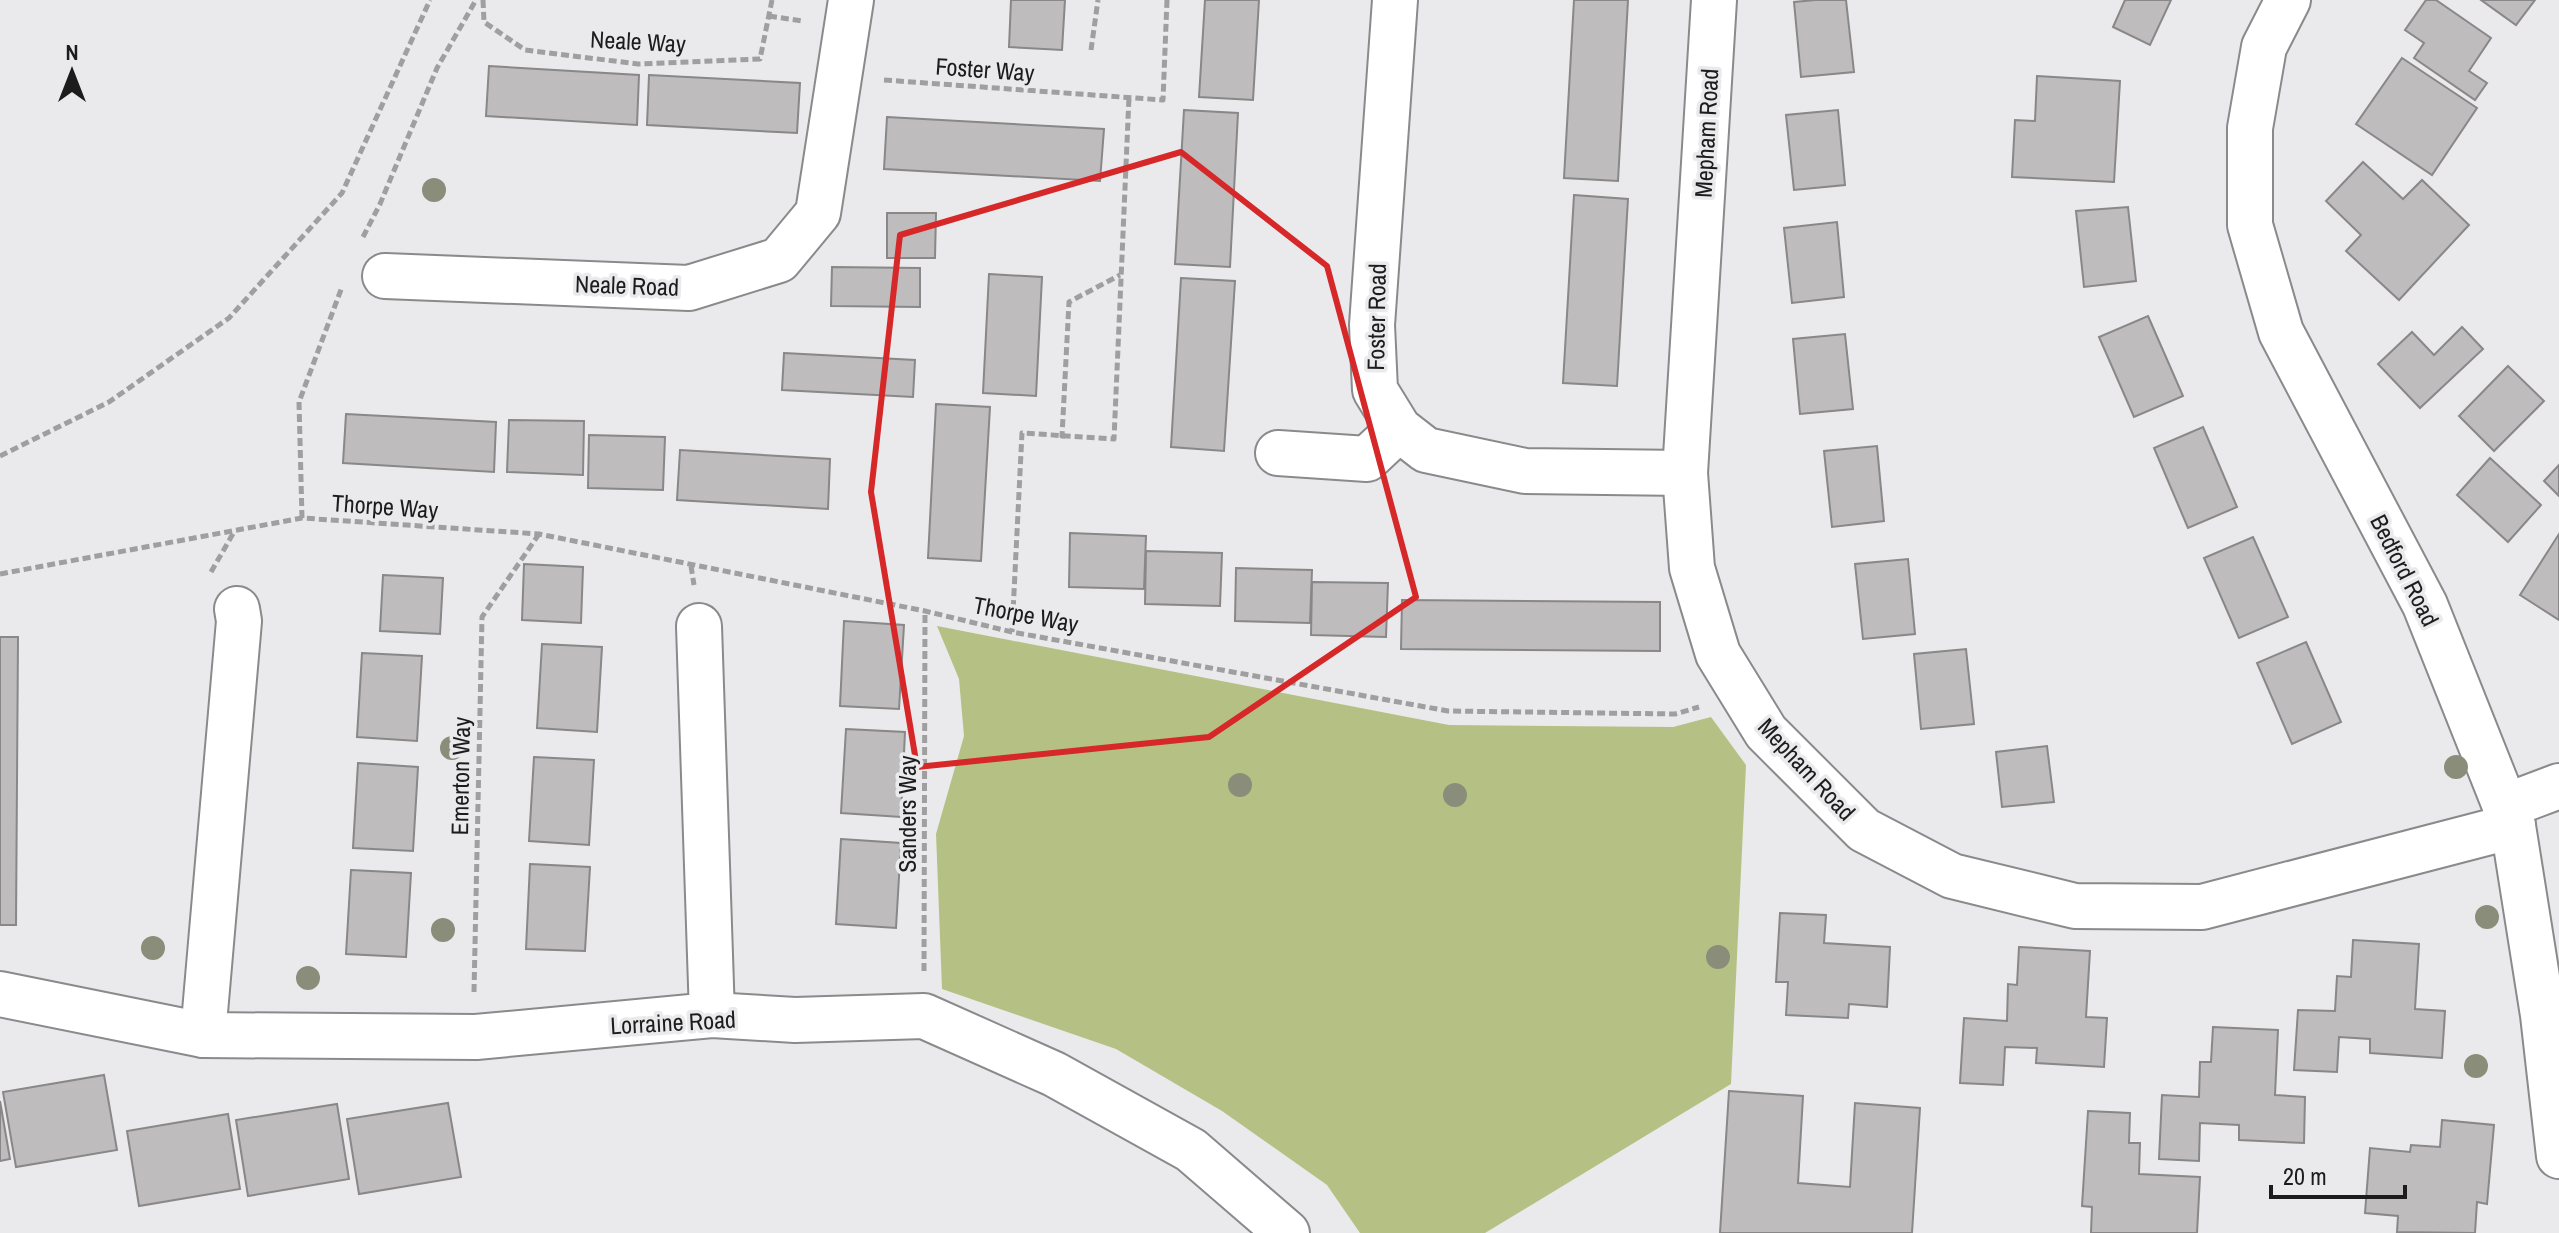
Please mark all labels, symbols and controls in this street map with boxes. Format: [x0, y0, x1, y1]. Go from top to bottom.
street label: Neale Way [589, 23, 687, 59]
north arrow [32, 32, 112, 112]
text: N [65, 37, 79, 67]
street label: Foster Way [935, 50, 1036, 88]
street label: Mepham Road [1687, 68, 1725, 198]
street label: Foster Road [1359, 263, 1393, 371]
street label: Neale Road [575, 267, 679, 303]
street label: Thorpe Way [331, 486, 439, 526]
street label: Bedford Road [2363, 509, 2447, 631]
street label: Thorpe Way [971, 588, 1081, 640]
street label: Mepham Road [1751, 711, 1863, 827]
street label: Emerton Way [443, 716, 477, 836]
street label: Sanders Way [891, 755, 923, 873]
street label: Lorraine Road [609, 1003, 737, 1041]
scale bar [2271, 1149, 2405, 1199]
text: 20 m [2283, 1160, 2327, 1192]

